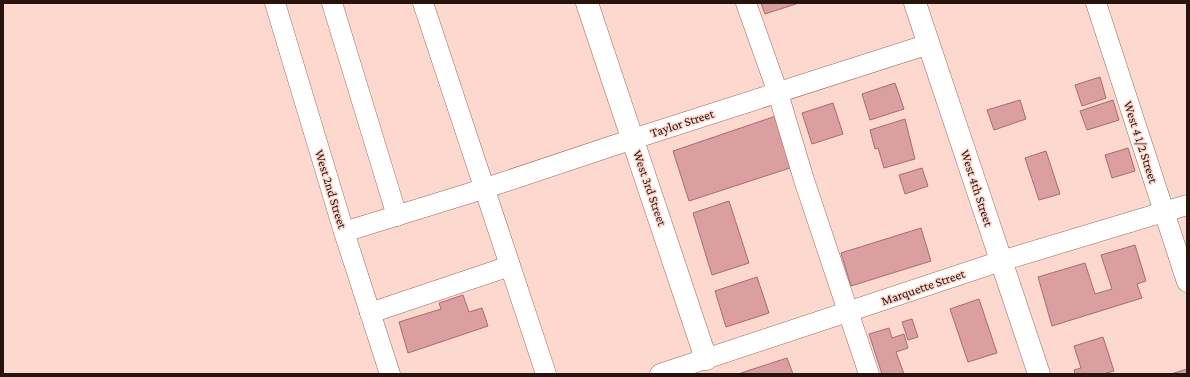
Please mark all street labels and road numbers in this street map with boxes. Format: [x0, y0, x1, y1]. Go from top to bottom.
street label: West 4 1/2 Street [1121, 99, 1162, 186]
street label: Taylor Street [648, 105, 716, 140]
street label: West 2nd Street [312, 148, 350, 231]
street label: West 3rd Street [630, 148, 670, 229]
street label: West 4th Street [958, 148, 997, 229]
street label: Marquette Street [879, 265, 967, 308]

